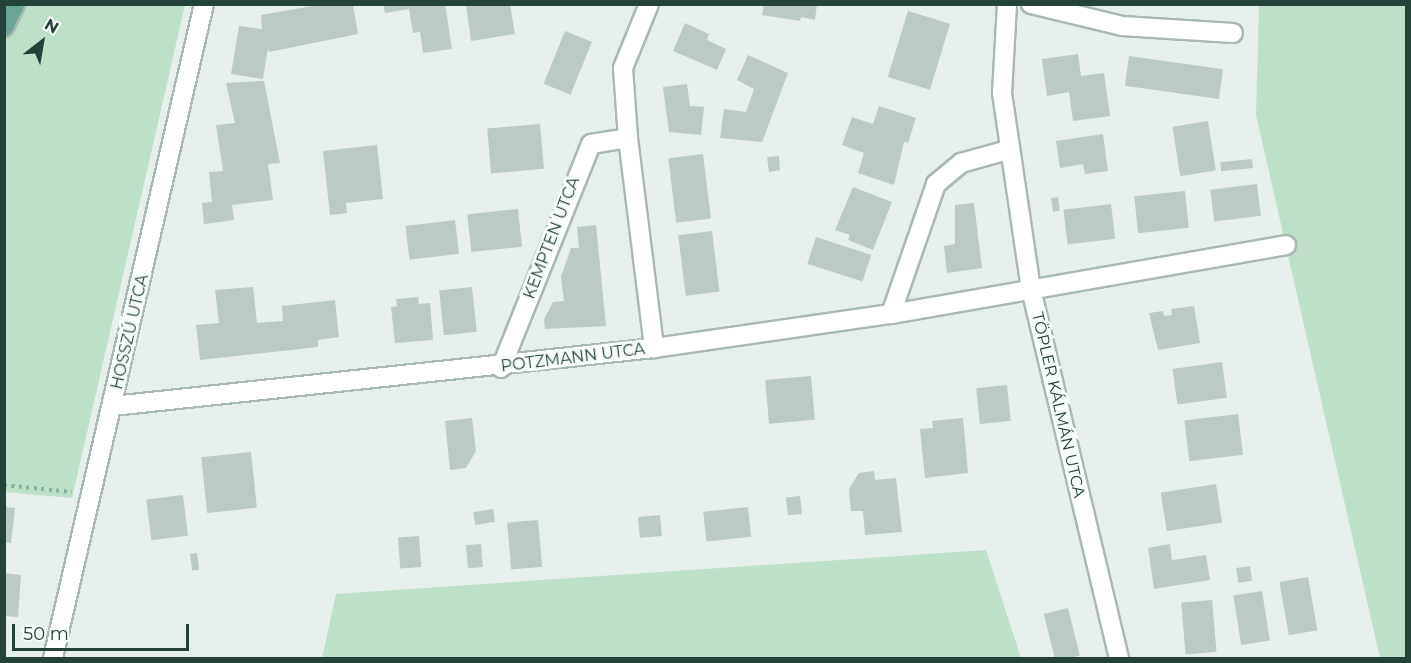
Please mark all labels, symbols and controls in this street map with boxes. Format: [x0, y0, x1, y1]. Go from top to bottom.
north arrow [12, 12, 72, 72]
text: N [41, 15, 62, 38]
street label: KEMPTEN UTCA [520, 174, 584, 302]
street label: HOSSZÚ UTCA [107, 273, 153, 391]
street label: TÖPLER KÁLMÁN UTCA [1027, 311, 1089, 499]
street label: POTZMANN UTCA [500, 340, 646, 376]
scale bar [15, 612, 192, 650]
text: 50 m [23, 623, 69, 645]

